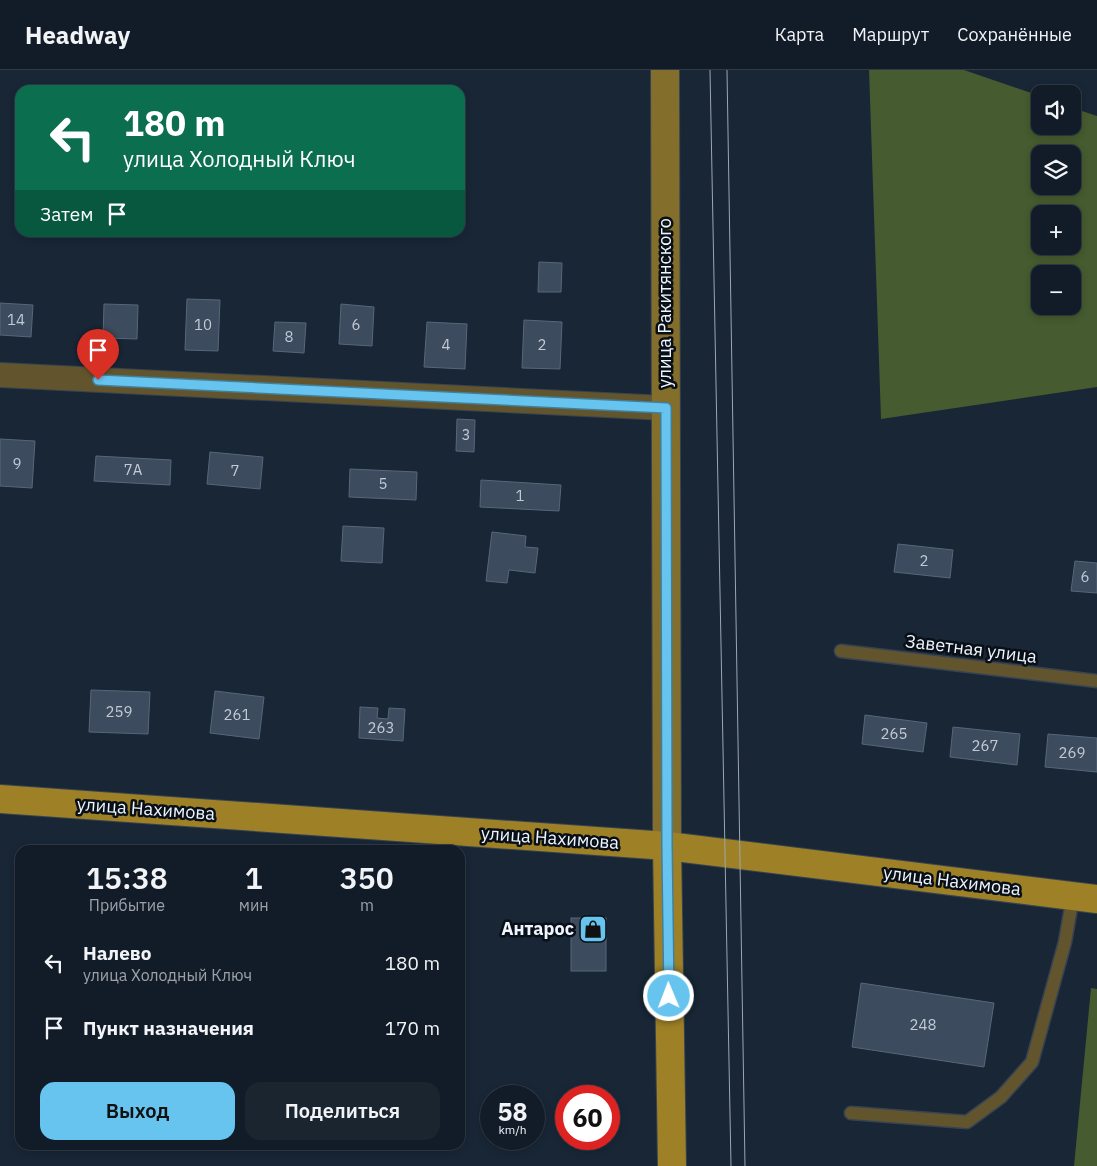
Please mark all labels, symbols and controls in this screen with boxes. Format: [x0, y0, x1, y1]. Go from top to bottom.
text: Headway [25, 19, 130, 51]
text: Карта [775, 23, 824, 46]
text: Маршрут [852, 23, 929, 46]
text: Сохранённые [957, 23, 1072, 46]
map controls [1031, 85, 1081, 315]
button: sound [1031, 85, 1081, 135]
text: 180 m [123, 100, 226, 146]
icon: left [40, 105, 105, 170]
text: улица Холодный Ключ [123, 144, 355, 173]
button: layers [1031, 145, 1081, 195]
icon: arrive [103, 200, 131, 228]
text: Затем [40, 202, 93, 226]
button: + [1031, 205, 1081, 255]
street label: улица Ракитянского [653, 218, 676, 388]
button: − [1031, 265, 1081, 315]
house number: 14 [7, 310, 25, 329]
house number: 10 [194, 315, 212, 334]
house number: 6 [351, 315, 361, 334]
house number: 8 [284, 327, 294, 346]
pin [77, 329, 119, 380]
house number: 4 [441, 335, 451, 354]
house number: 2 [537, 335, 547, 354]
icon: arrive [84, 336, 112, 364]
house number: 3 [461, 425, 471, 444]
house number: 9 [12, 454, 22, 473]
house number: 7А [124, 460, 143, 479]
house number: 7 [230, 461, 240, 480]
house number: 5 [378, 474, 388, 493]
house number: 1 [515, 486, 525, 505]
house number: 2 [919, 551, 929, 570]
house number: 6 [1080, 567, 1090, 586]
street label: Заветная улица [904, 629, 1039, 668]
house number: 259 [105, 702, 133, 721]
house number: 261 [223, 705, 251, 724]
house number: 263 [367, 718, 395, 737]
house number: 265 [880, 724, 908, 743]
house number: 267 [971, 736, 999, 755]
house number: 269 [1058, 743, 1086, 762]
street label: улица Нахимова [76, 792, 216, 825]
street label: улица Нахимова [480, 821, 620, 854]
text: 15:38 [86, 858, 168, 897]
text: 1 [245, 858, 263, 897]
text: 350 [340, 858, 394, 897]
street label: улица Нахимова [882, 861, 1023, 900]
text: Прибытие [89, 895, 165, 915]
text: мин [239, 895, 269, 915]
text: m [360, 895, 374, 915]
shop icon: Антарос [578, 914, 608, 944]
place label: Антарос [501, 917, 574, 940]
text: Налево [83, 941, 152, 965]
icon: left [40, 949, 68, 977]
text: 180 m [385, 951, 440, 975]
text: улица Холодный Ключ [83, 965, 252, 985]
position arrow [642, 969, 694, 1021]
icon: arrive [40, 1014, 68, 1042]
house number: 248 [909, 1015, 937, 1034]
text: Пункт назначения [83, 1016, 254, 1040]
text: 170 m [385, 1016, 440, 1040]
button: Выход [40, 1082, 235, 1140]
button: Поделиться [245, 1082, 440, 1140]
speed limit sign: 60 [555, 1085, 620, 1150]
text: 58 [497, 1095, 528, 1128]
text: km/h [498, 1122, 527, 1137]

